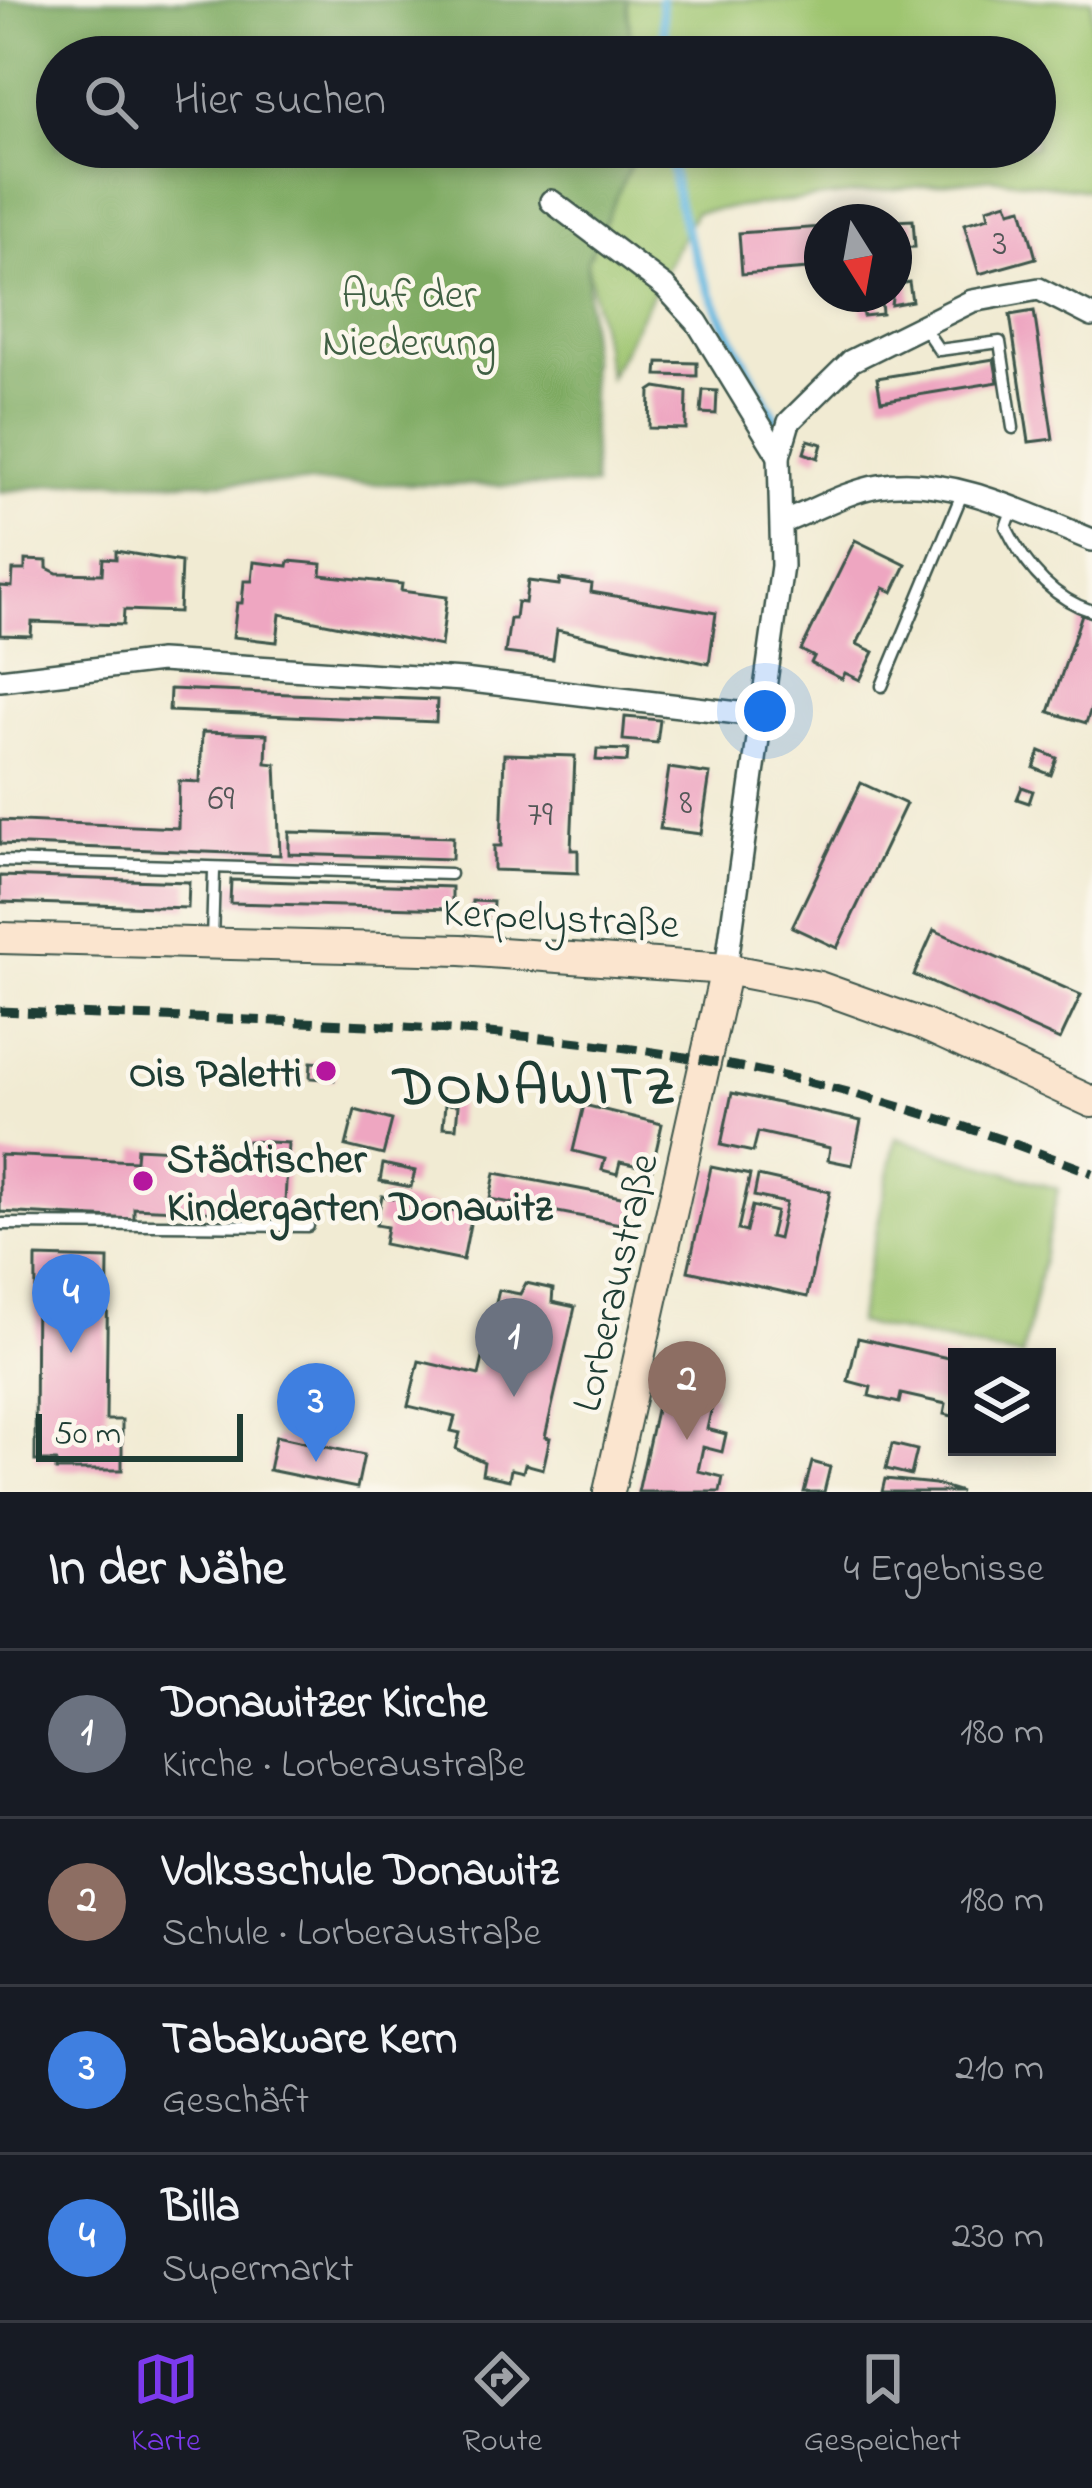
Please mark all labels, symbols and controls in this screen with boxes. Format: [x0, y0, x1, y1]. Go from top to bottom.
search box [36, 36, 1056, 168]
icon: search [78, 69, 144, 135]
text: Hier suchen [174, 69, 386, 135]
north arrow [804, 204, 912, 312]
house number: 3 [993, 219, 1007, 272]
park label: Auf der Niederung [322, 266, 496, 375]
your location [735, 681, 795, 741]
house number: 69 [208, 774, 234, 827]
house number: 8 [679, 778, 693, 831]
house number: 79 [527, 790, 553, 843]
street label: Kerpelystraße [441, 884, 681, 957]
place label: Ois Paletti [129, 1045, 302, 1106]
district label: DONAWITZ [392, 1051, 678, 1129]
marker: Ois Paletti [313, 1058, 339, 1084]
place label: Städtischer Kindergarten Donawitz [167, 1131, 554, 1241]
street label: Lorberaustraße [558, 1148, 677, 1418]
marker: Städtischer Kindergarten Donawitz [130, 1168, 156, 1194]
pin: 4 [32, 1254, 110, 1353]
pin: 1 [475, 1298, 553, 1397]
pin: 2 [648, 1341, 726, 1440]
map controls [948, 1348, 1056, 1456]
button: layers [948, 1348, 1056, 1456]
pin: 3 [277, 1363, 355, 1462]
scale bar [36, 1408, 243, 1461]
text: 50 m [54, 1411, 121, 1459]
text: In der Nähe [48, 1533, 285, 1608]
text: 4 Ergebnisse [843, 1542, 1044, 1599]
text: Donawitzer Kirche [162, 1672, 487, 1738]
text: 1 [81, 1705, 93, 1762]
text: 180 m [960, 1705, 1044, 1762]
text: Kirche · Lorberaustraße [162, 1738, 525, 1795]
text: Volksschule Donawitz [162, 1840, 559, 1906]
text: 2 [77, 1873, 97, 1930]
text: 180 m [960, 1873, 1044, 1930]
text: Schule · Lorberaustraße [162, 1906, 541, 1963]
text: Tabakware Kern [162, 2008, 457, 2074]
text: 3 [79, 2041, 95, 2098]
text: 210 m [955, 2041, 1044, 2098]
text: Geschäft [162, 2074, 309, 2131]
text: Billa [162, 2176, 240, 2242]
text: 4 [79, 2209, 95, 2266]
text: 230 m [952, 2209, 1044, 2266]
text: Supermarkt [162, 2242, 354, 2299]
tab: Karte [131, 2346, 201, 2466]
tab: Route [462, 2346, 542, 2466]
tab: Gespeichert [804, 2346, 961, 2466]

